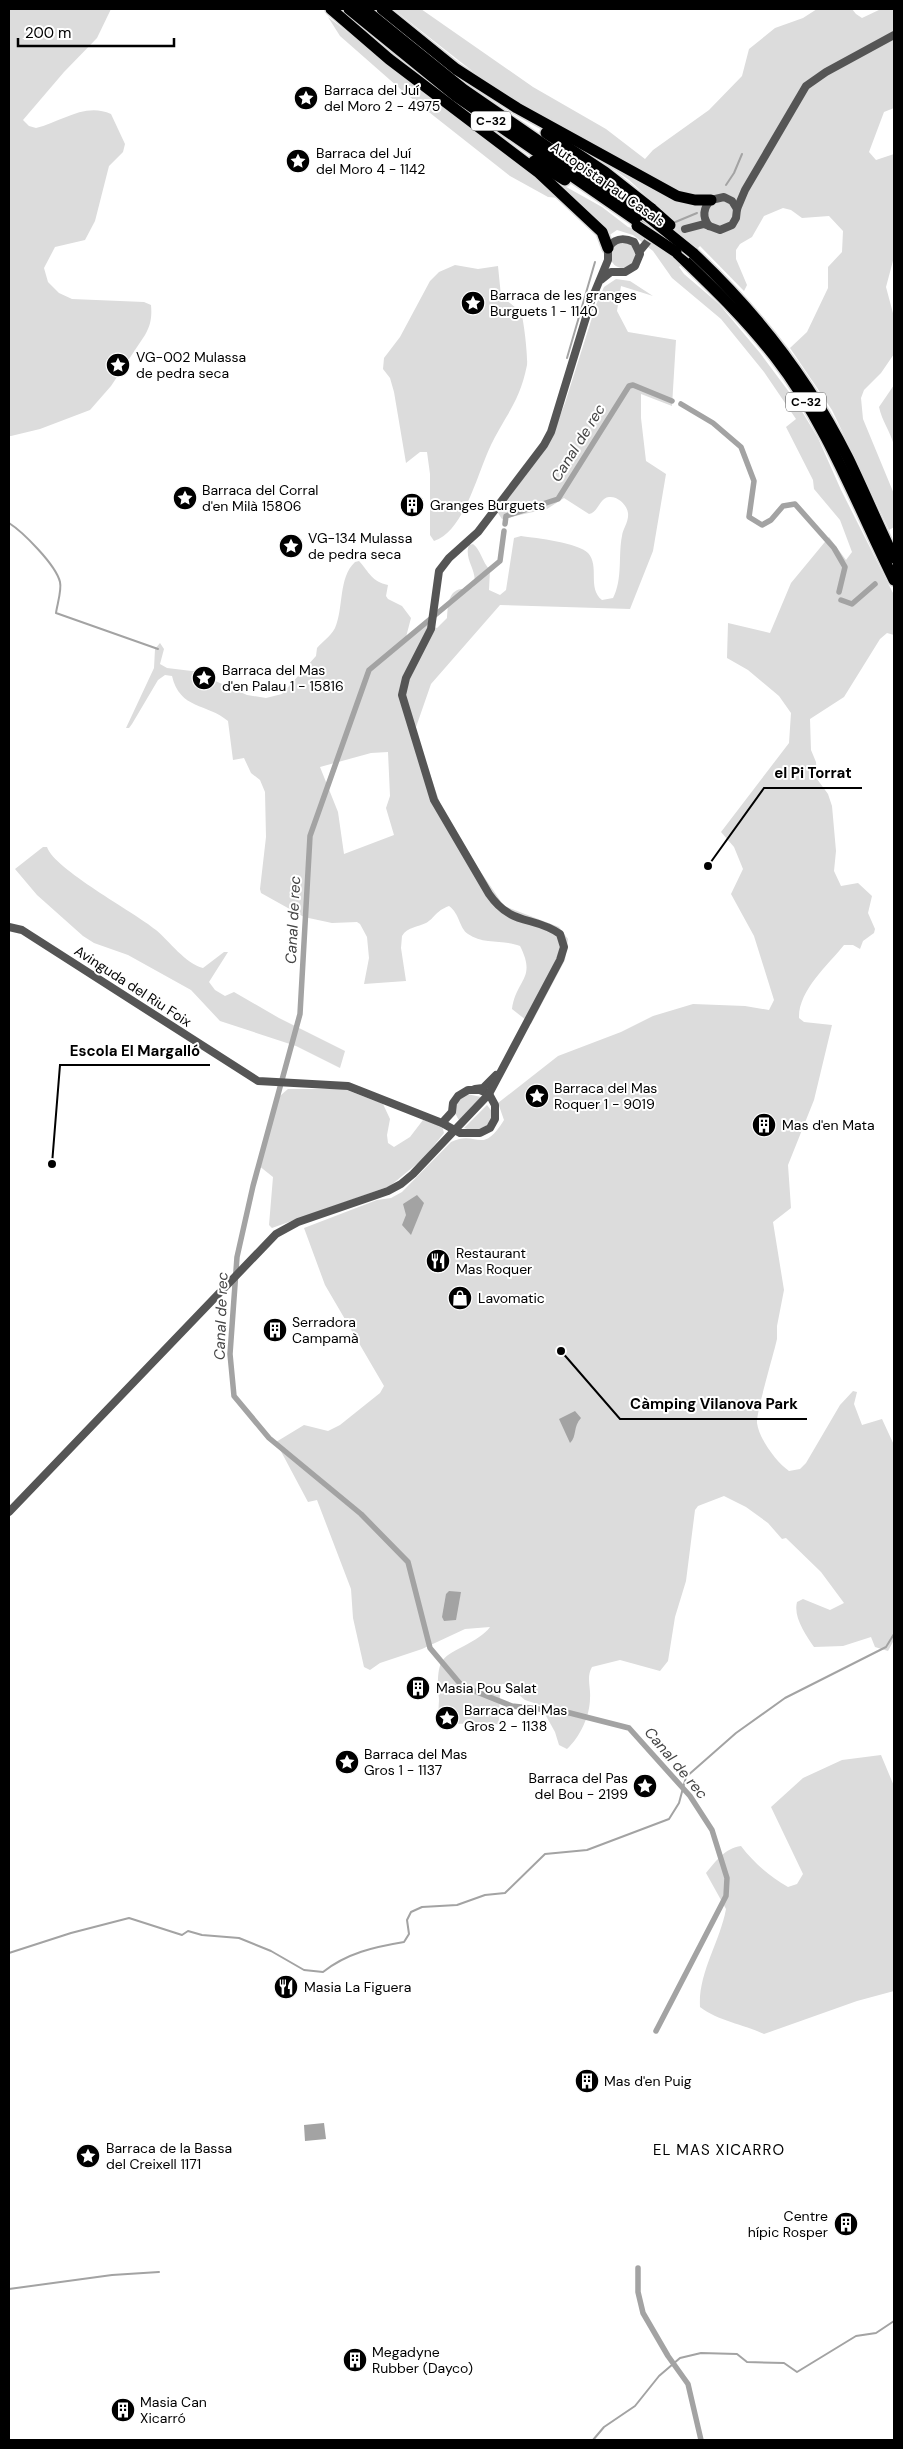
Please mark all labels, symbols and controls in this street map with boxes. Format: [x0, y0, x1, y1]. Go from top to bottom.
scale bar [18, 15, 174, 47]
text: 200 m [25, 23, 71, 43]
place label: Barraca del Juí del Moro 2 - 4975 [324, 81, 440, 115]
place icon: Barraca del Juí del Moro 2 - 4975 [293, 85, 319, 111]
road number: C-32 [471, 112, 511, 130]
street label: Autopista Pau Casals [547, 138, 669, 230]
place label: Barraca del Juí del Moro 4 - 1142 [316, 144, 425, 178]
place icon: Barraca del Juí del Moro 4 - 1142 [285, 148, 311, 174]
place label: Barraca de les granges Burguets 1 - 1140 [490, 286, 637, 320]
place icon: Barraca de les granges Burguets 1 - 1140 [460, 290, 486, 316]
place label: VG-002 Mulassa de pedra seca [136, 348, 246, 382]
place icon: VG-002 Mulassa de pedra seca [105, 352, 131, 378]
road number: C-32 [786, 392, 826, 412]
water label: Canal de rec [546, 400, 610, 486]
place label: Barraca del Corral d'en Milà 15806 [202, 481, 318, 515]
place icon: Barraca del Corral d'en Milà 15806 [172, 485, 198, 511]
building icon: Granges Burguets [399, 492, 425, 518]
place label: Granges Burguets [430, 496, 545, 514]
place label: VG-134 Mulassa de pedra seca [308, 529, 412, 563]
place icon: VG-134 Mulassa de pedra seca [278, 533, 304, 559]
place label: Barraca del Mas d'en Palau 1 - 15816 [222, 661, 344, 695]
place icon: Barraca del Mas d'en Palau 1 - 15816 [191, 665, 217, 691]
callout: el Pi Torrat [764, 758, 862, 788]
text: el Pi Torrat [774, 763, 852, 783]
water label: Canal de rec [281, 875, 305, 965]
street label: Avinguda del Riu Foix [71, 941, 195, 1031]
callout: Escola El Margalló [60, 1035, 210, 1065]
text: Escola El Margalló [70, 1041, 200, 1061]
place label: Barraca del Mas Roquer 1 - 9019 [554, 1079, 657, 1113]
place icon: Barraca del Mas Roquer 1 - 9019 [524, 1083, 550, 1109]
building icon: Mas d'en Mata [751, 1112, 777, 1138]
place label: Mas d'en Mata [782, 1116, 875, 1134]
place label: Restaurant Mas Roquer [456, 1244, 532, 1278]
restaurant icon: Restaurant Mas Roquer [425, 1248, 451, 1274]
water label: Canal de rec [209, 1271, 233, 1360]
shop icon: Lavomatic [447, 1285, 473, 1311]
place label: Lavomatic [478, 1289, 545, 1307]
place label: Serradora Campamà [292, 1313, 359, 1347]
building icon: Serradora Campamà [262, 1317, 288, 1343]
callout: Càmping Vilanova Park [620, 1389, 807, 1419]
text: Càmping Vilanova Park [630, 1394, 798, 1414]
building icon: Masia Pou Salat [405, 1675, 431, 1701]
place label: Masia Pou Salat [436, 1679, 537, 1697]
place label: Barraca del Mas Gros 2 - 1138 [464, 1701, 567, 1735]
place icon: Barraca del Mas Gros 2 - 1138 [434, 1705, 460, 1731]
water label: Canal de rec [640, 1723, 712, 1803]
place label: Barraca del Mas Gros 1 - 1137 [364, 1745, 467, 1779]
place icon: Barraca del Mas Gros 1 - 1137 [334, 1749, 360, 1775]
place label: Barraca del Pas del Bou - 2199 [529, 1769, 628, 1803]
place icon: Barraca del Pas del Bou - 2199 [632, 1773, 658, 1799]
restaurant icon: Masia La Figuera [273, 1974, 299, 2000]
place label: Masia La Figuera [304, 1978, 411, 1996]
building icon: Mas d'en Puig [574, 2068, 600, 2094]
place label: Mas d'en Puig [604, 2072, 692, 2090]
place label: Barraca de la Bassa del Creixell 1171 [106, 2139, 232, 2173]
district label: EL MAS XICARRO [653, 2140, 785, 2160]
place icon: Barraca de la Bassa del Creixell 1171 [75, 2143, 101, 2169]
place label: Centre hípic Rosper [748, 2207, 828, 2241]
building icon: Centre hípic Rosper [833, 2211, 859, 2237]
place label: Megadyne Rubber (Dayco) [372, 2343, 473, 2377]
building icon: Megadyne Rubber (Dayco) [342, 2347, 368, 2373]
place label: Masia Can Xicarró [140, 2393, 207, 2427]
building icon: Masia Can Xicarró [110, 2397, 136, 2423]

